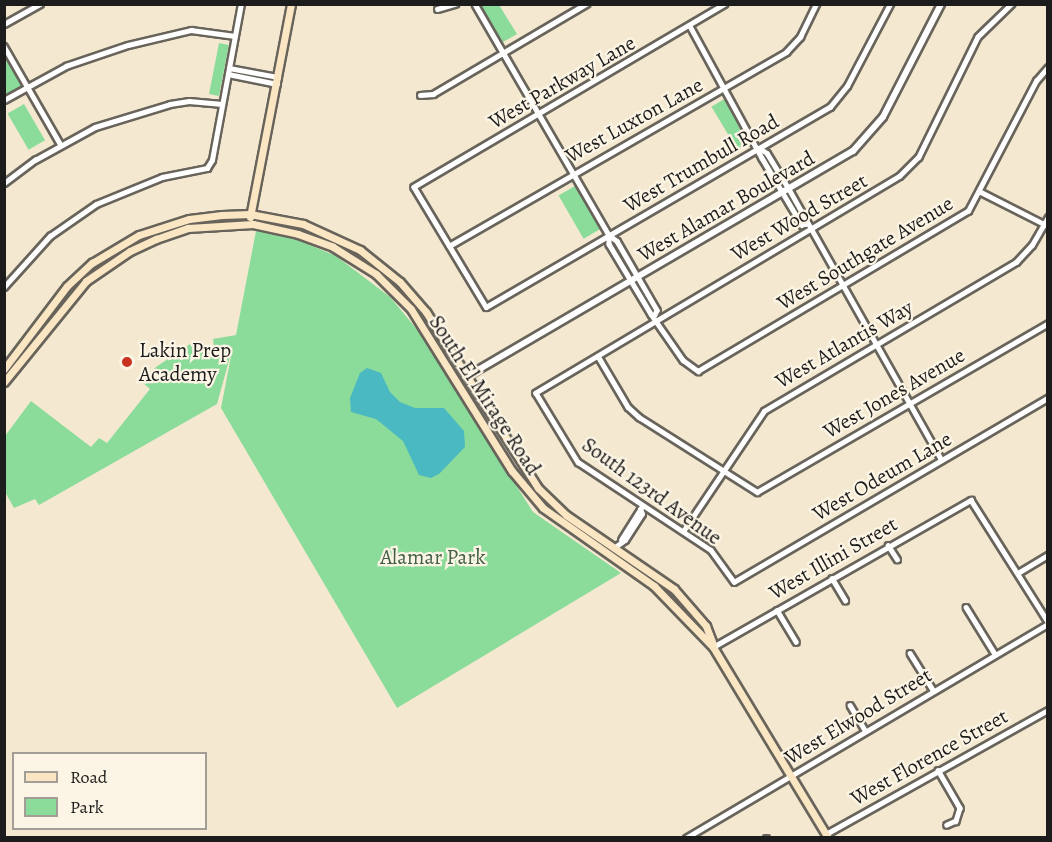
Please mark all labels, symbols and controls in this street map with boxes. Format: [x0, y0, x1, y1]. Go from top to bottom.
street label: West Parkway Lane [484, 30, 640, 134]
street label: West Luxton Lane [561, 72, 707, 168]
street label: West Trumbull Road [619, 108, 783, 218]
street label: West Alamar Boulevard [633, 145, 819, 267]
street label: West Wood Street [726, 168, 872, 266]
street label: West Southgate Avenue [773, 191, 957, 315]
street label: West Atlantis Way [771, 294, 917, 394]
street label: South El Mirage Road [424, 310, 546, 480]
place label: Lakin Prep Academy [139, 337, 231, 387]
street label: West Jones Avenue [819, 342, 969, 444]
marker: Lakin Prep Academy [120, 355, 134, 369]
street label: West Odeum Lane [808, 426, 956, 526]
street label: South 123rd Avenue [577, 432, 727, 550]
street label: West Illini Street [764, 511, 902, 605]
park label: Alamar Park [380, 544, 486, 570]
street label: West Elwood Street [780, 662, 936, 770]
street label: West Florence Street [846, 703, 1012, 811]
legend [12, 752, 207, 830]
text: Road [70, 765, 107, 789]
text: Park [70, 795, 104, 819]

